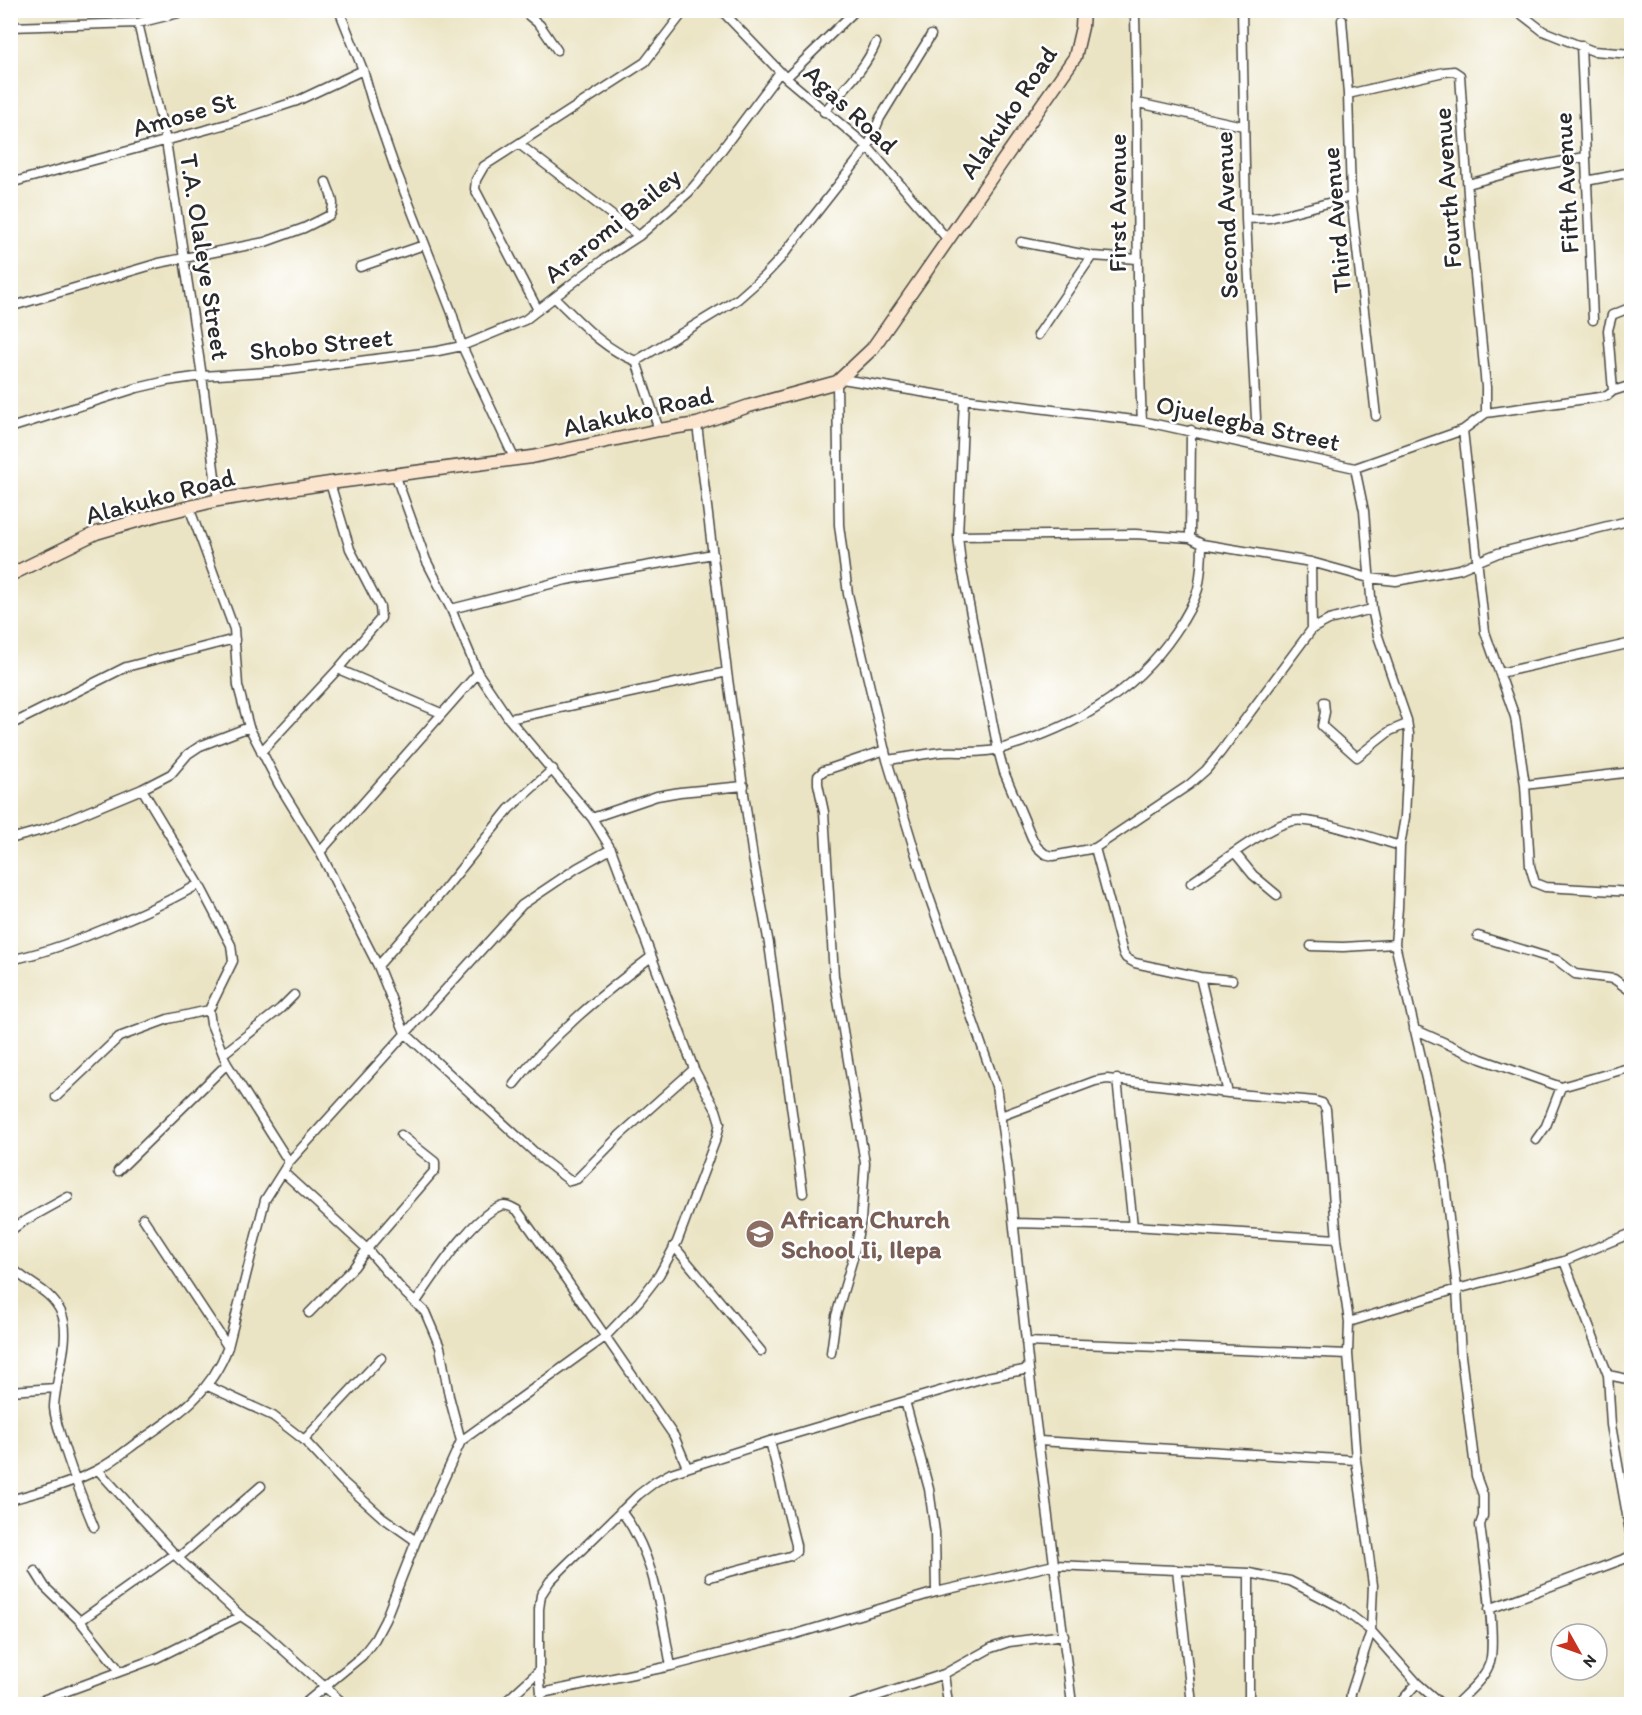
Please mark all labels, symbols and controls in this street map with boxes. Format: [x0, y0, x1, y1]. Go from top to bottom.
street label: Alakuko Road [952, 39, 1065, 185]
street label: Agas Road [797, 57, 905, 161]
street label: Amose St [129, 84, 239, 144]
street label: Fourth Avenue [1425, 107, 1469, 269]
street label: Fifth Avenue [1546, 111, 1586, 255]
street label: Second Avenue [1207, 131, 1245, 299]
street label: First Avenue [1101, 134, 1133, 272]
street label: Third Avenue [1314, 146, 1358, 294]
street label: T.A. Olaleye Street [173, 151, 237, 363]
street label: Araromi Bailey [537, 160, 687, 290]
street label: Shobo Street [248, 321, 394, 367]
street label: Alakuko Road [560, 378, 717, 444]
street label: Ojuelegba Street [1153, 388, 1343, 458]
street label: Alakuko Road [82, 461, 239, 531]
place label: African Church School Ii, Ilepa [780, 1203, 950, 1265]
school or university icon: African Church School Ii, Ilepa [744, 1218, 776, 1250]
north arrow [1549, 1622, 1609, 1682]
text: N [1579, 1651, 1601, 1672]

